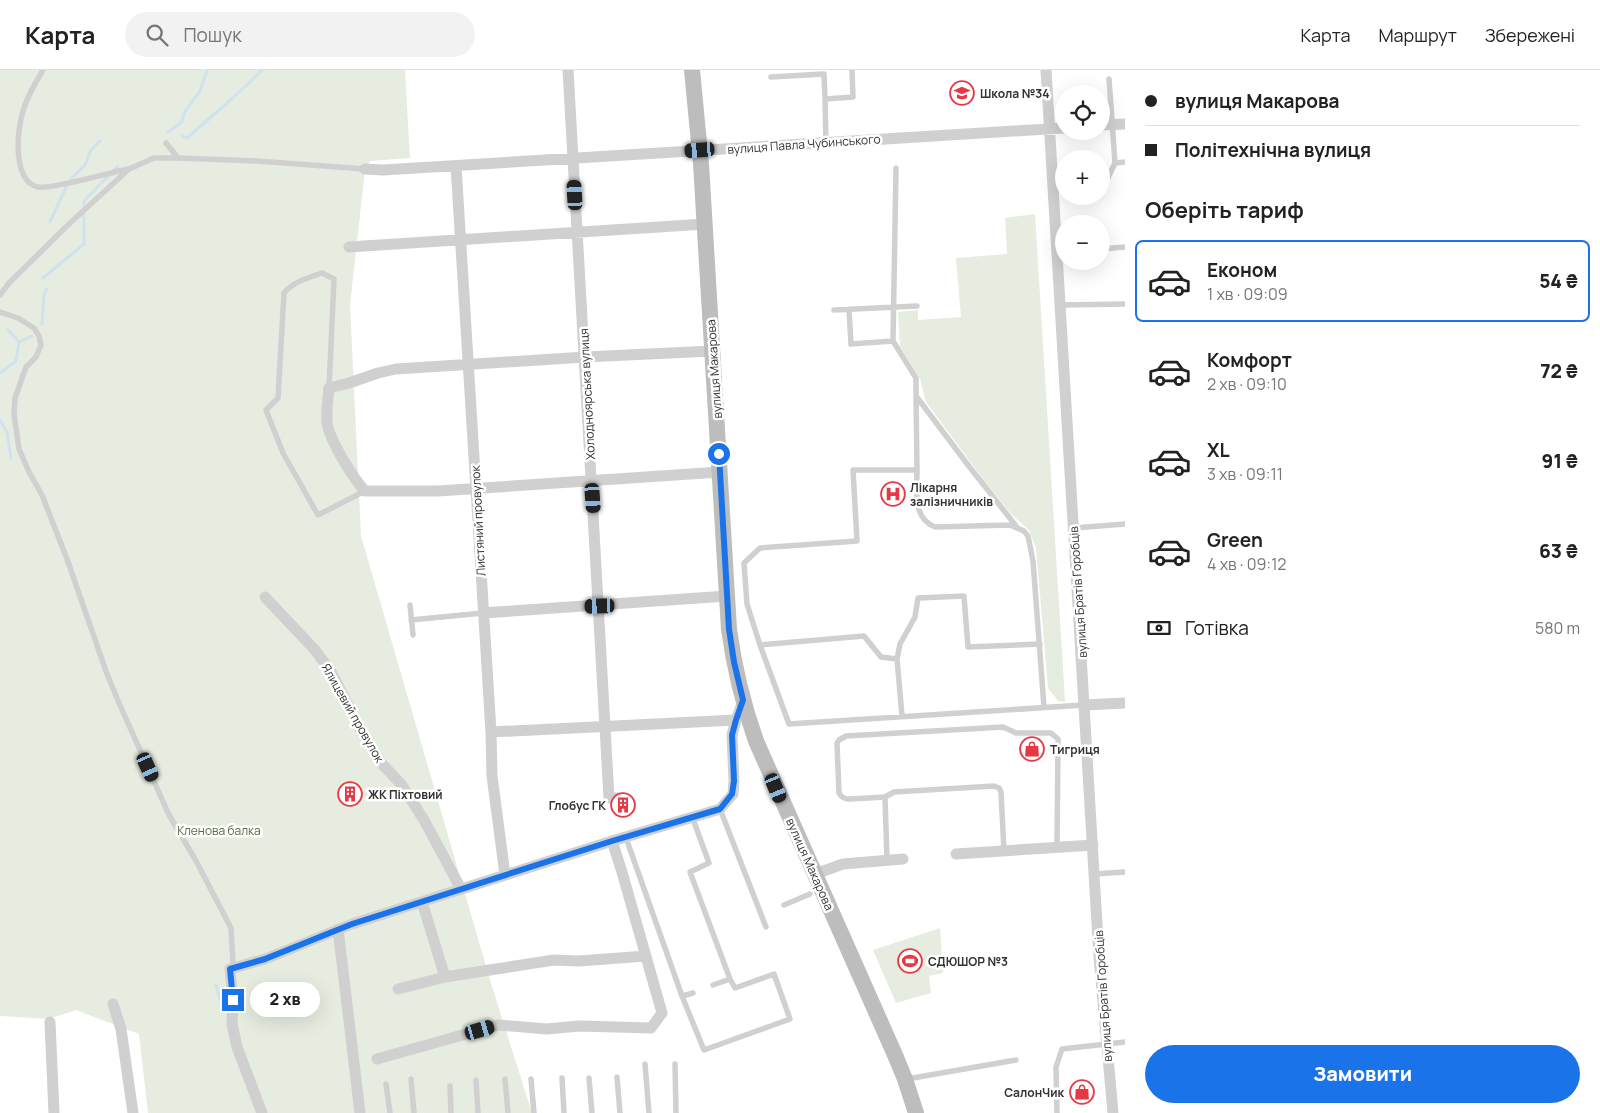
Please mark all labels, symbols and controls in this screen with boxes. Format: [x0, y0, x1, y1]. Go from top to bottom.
search box [125, 12, 475, 57]
text: Карта [25, 18, 95, 51]
icon: search [143, 21, 171, 49]
text: Пошук [183, 22, 242, 48]
text: Карта [1300, 23, 1350, 47]
text: Маршрут [1378, 23, 1457, 47]
text: Збережені [1485, 23, 1575, 47]
school or university icon: Школа №34 [949, 80, 975, 106]
place label: Школа №34 [980, 85, 1050, 102]
map controls [1055, 85, 1110, 270]
button: locate [1055, 85, 1110, 140]
text: вулиця Макарова [1175, 88, 1340, 114]
street label: вулиця Павла Чубинського [727, 130, 881, 158]
text: Політехнічна вулиця [1175, 137, 1371, 163]
car [684, 141, 715, 159]
button: + [1055, 150, 1110, 205]
car [566, 180, 583, 210]
text: Оберіть тариф [1145, 195, 1304, 225]
button: − [1055, 215, 1110, 270]
text: Економ [1207, 257, 1277, 283]
icon: car [1147, 259, 1192, 304]
text: 54 ₴ [1539, 268, 1578, 294]
text: 1 хв · 09:09 [1207, 283, 1288, 305]
street label: вулиця Макарова [702, 319, 726, 419]
street label: Холодноярська вулиця [575, 328, 599, 460]
text: Комфорт [1207, 347, 1292, 373]
icon: car [1147, 349, 1192, 394]
text: 72 ₴ [1540, 358, 1578, 384]
text: 2 хв · 09:10 [1207, 373, 1287, 395]
text: XL [1207, 437, 1230, 463]
icon: car [1147, 439, 1192, 484]
route start [708, 443, 730, 465]
text: 91 ₴ [1542, 448, 1578, 474]
text: 3 хв · 09:11 [1207, 463, 1283, 485]
street label: Листяний провулок [467, 464, 489, 577]
place label: Лікарня залізничників [910, 479, 993, 510]
hospital icon: Лікарня залізничників [880, 481, 906, 507]
car [584, 483, 601, 513]
street label: вулиця Братів Горобців [1065, 525, 1091, 658]
text: Green [1207, 527, 1263, 553]
icon: car [1147, 529, 1192, 574]
text: 63 ₴ [1539, 538, 1578, 564]
text: 4 хв · 09:12 [1207, 553, 1287, 575]
car [584, 598, 615, 614]
icon: cash [1145, 614, 1173, 642]
text: Готівка [1185, 615, 1249, 641]
text: 580 m [1535, 617, 1580, 639]
street label: Ялицевий провулок [318, 660, 389, 767]
shop icon: Тигриця [1019, 736, 1045, 762]
place label: Тигриця [1050, 741, 1100, 758]
car [135, 750, 160, 784]
car [763, 771, 788, 805]
building icon: ЖК Піхтовий [337, 781, 363, 807]
place label: ЖК Піхтовий [368, 786, 443, 803]
building icon: Глобус ГК [610, 792, 636, 818]
place label: Глобус ГК [549, 797, 606, 814]
street label: вулиця Макарова [782, 815, 838, 913]
park label: Кленова балка [177, 822, 261, 839]
street label: вулиця Братів Горобців [1090, 929, 1116, 1062]
sports icon: СДЮШОР №3 [897, 948, 923, 974]
place label: СДЮШОР №3 [928, 953, 1008, 970]
callout: 2 хв [250, 982, 320, 1018]
text: 2 хв [270, 988, 300, 1010]
route end [222, 989, 244, 1011]
car [463, 1019, 496, 1041]
button: Замовити [1145, 1045, 1580, 1103]
shop icon: СалонЧик [1069, 1079, 1095, 1105]
place label: СалонЧик [1004, 1084, 1065, 1101]

